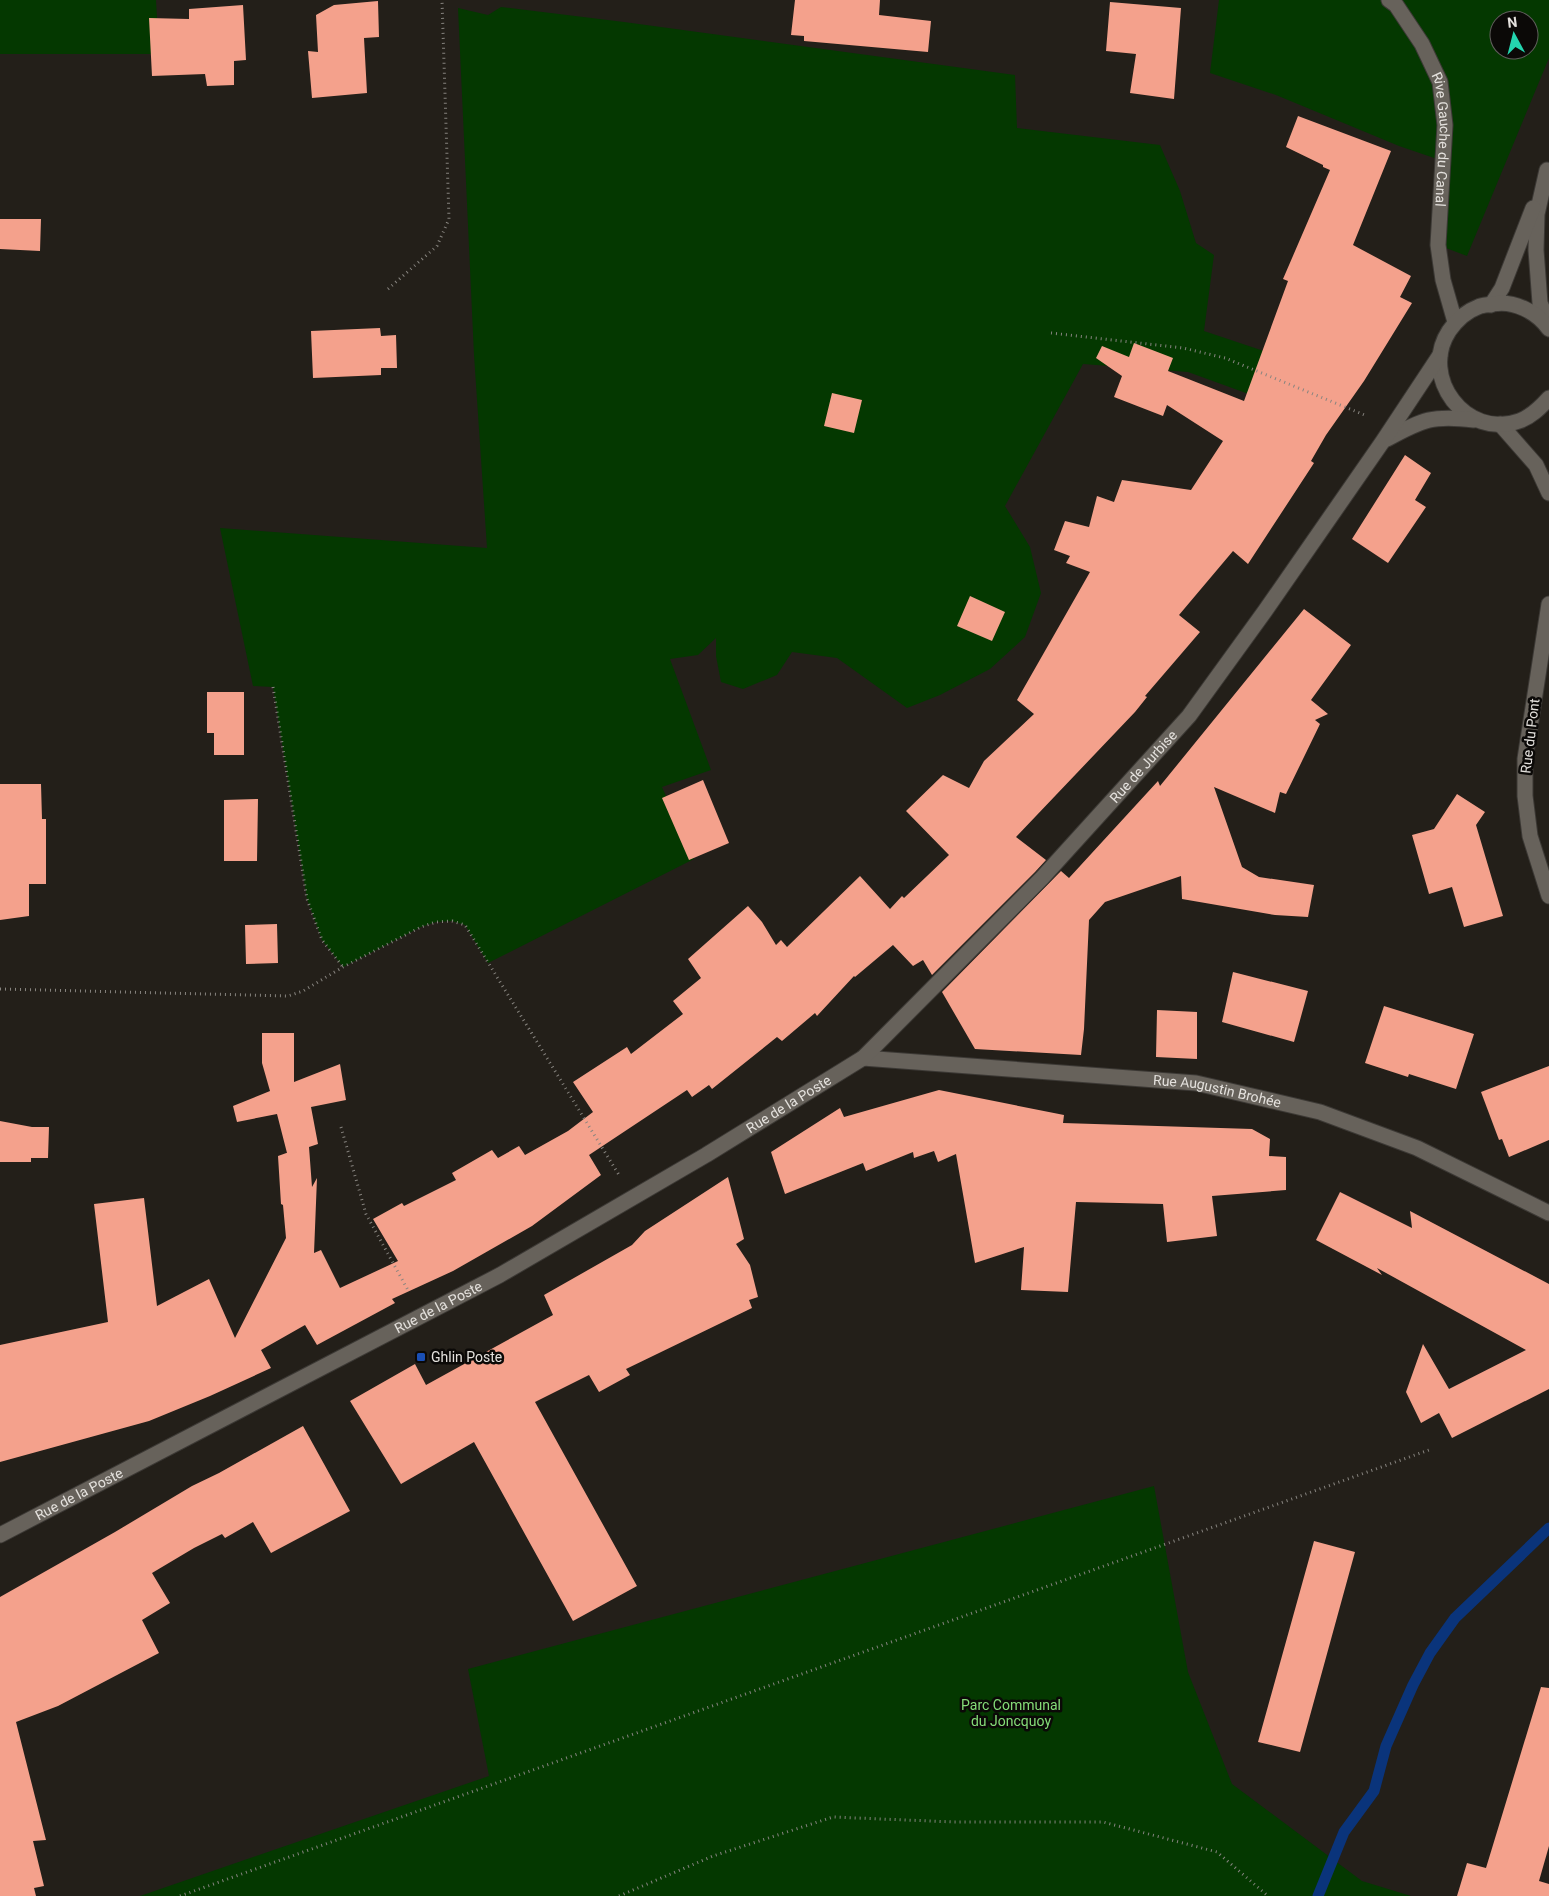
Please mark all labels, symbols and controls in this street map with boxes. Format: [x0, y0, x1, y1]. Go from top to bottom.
north arrow [1489, 10, 1539, 60]
text: N [1507, 14, 1518, 31]
street label: Rive Gauche du Canal [1428, 69, 1453, 207]
street label: Rue du Pont [1517, 697, 1543, 774]
street label: Rue de Jurbise [1106, 727, 1180, 806]
street label: Rue de la Poste [743, 1072, 834, 1136]
street label: Rue Augustin Brohée [1153, 1072, 1283, 1111]
street label: Rue de la Poste [392, 1278, 485, 1336]
place label: Ghlin Poste [431, 1349, 502, 1365]
marker: Ghlin Poste [415, 1351, 427, 1363]
street label: Rue de la Poste [32, 1465, 126, 1523]
park label: Parc Communal du Joncquoy [961, 1697, 1061, 1729]

